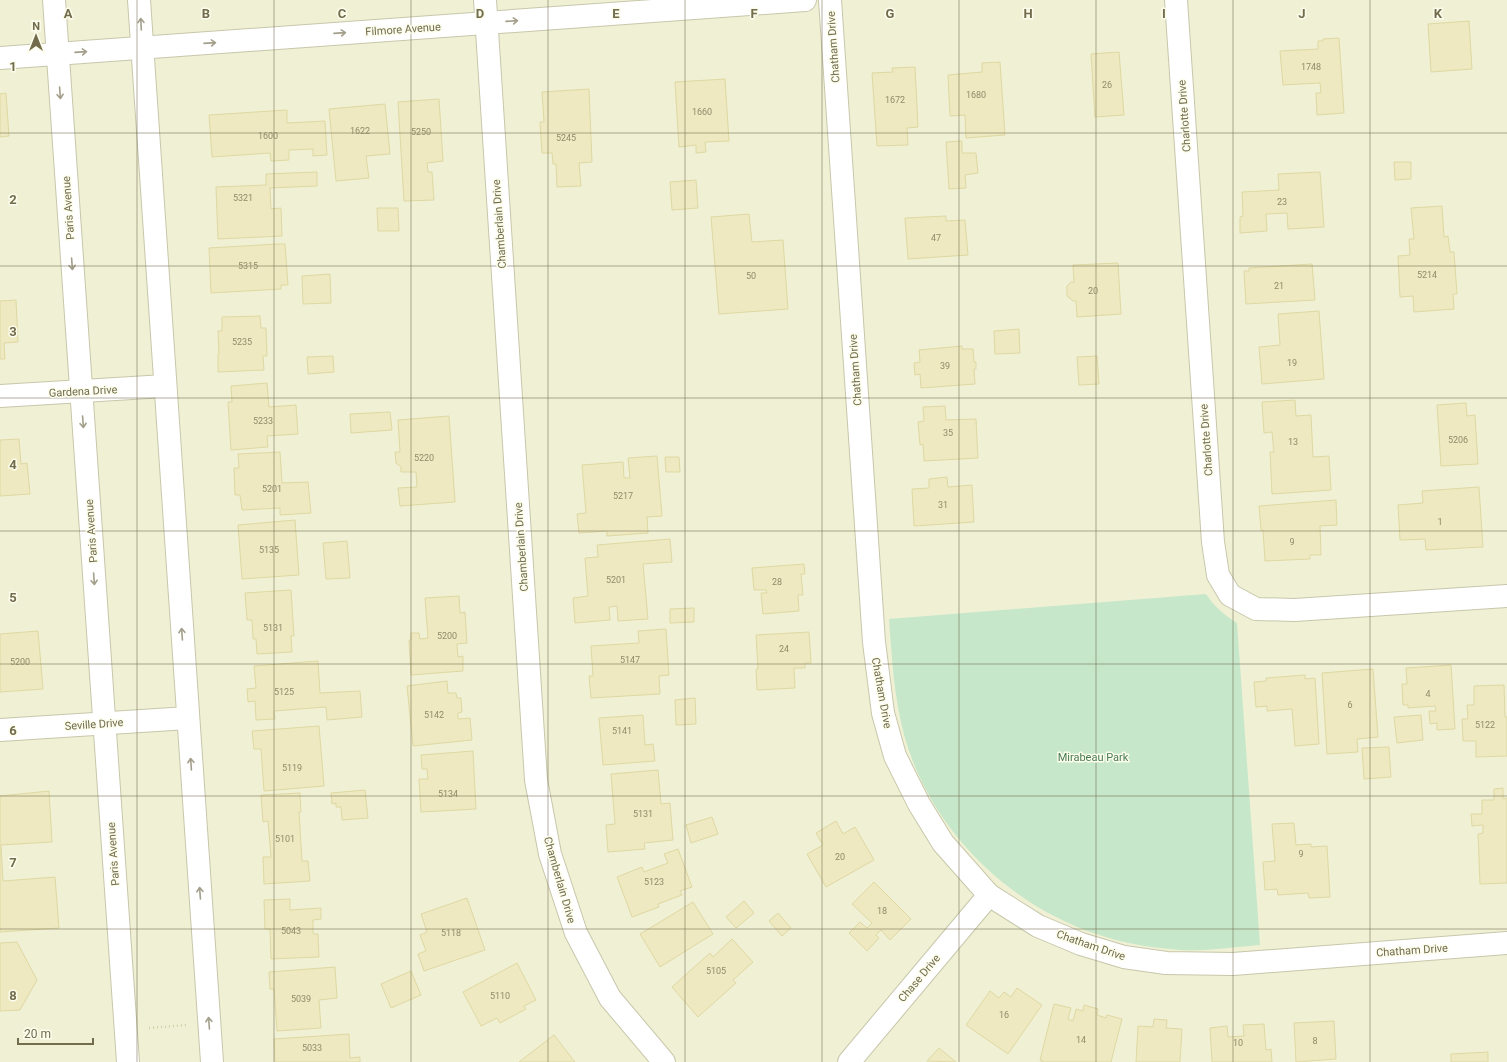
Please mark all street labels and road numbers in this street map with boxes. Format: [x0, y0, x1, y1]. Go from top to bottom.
street label: Chatham Drive [824, 10, 842, 83]
street label: Filmore Avenue [365, 20, 441, 39]
street label: Charlotte Drive [1175, 79, 1194, 153]
street label: Paris Avenue [60, 176, 77, 240]
street label: Chamberlain Drive [490, 179, 509, 269]
street label: Chatham Drive [846, 333, 864, 406]
street label: Gardena Drive [48, 383, 118, 400]
street label: Charlotte Drive [1197, 403, 1216, 477]
street label: Paris Avenue [83, 499, 100, 563]
street label: Chamberlain Drive [512, 502, 531, 592]
street label: Chatham Drive [869, 657, 894, 730]
street label: Seville Drive [64, 716, 124, 733]
street label: Paris Avenue [105, 822, 122, 886]
street label: Chamberlain Drive [541, 835, 578, 925]
street label: Chatham Drive [1055, 928, 1127, 963]
street label: Chatham Drive [1376, 941, 1449, 959]
street label: Chase Drive [896, 952, 943, 1005]

